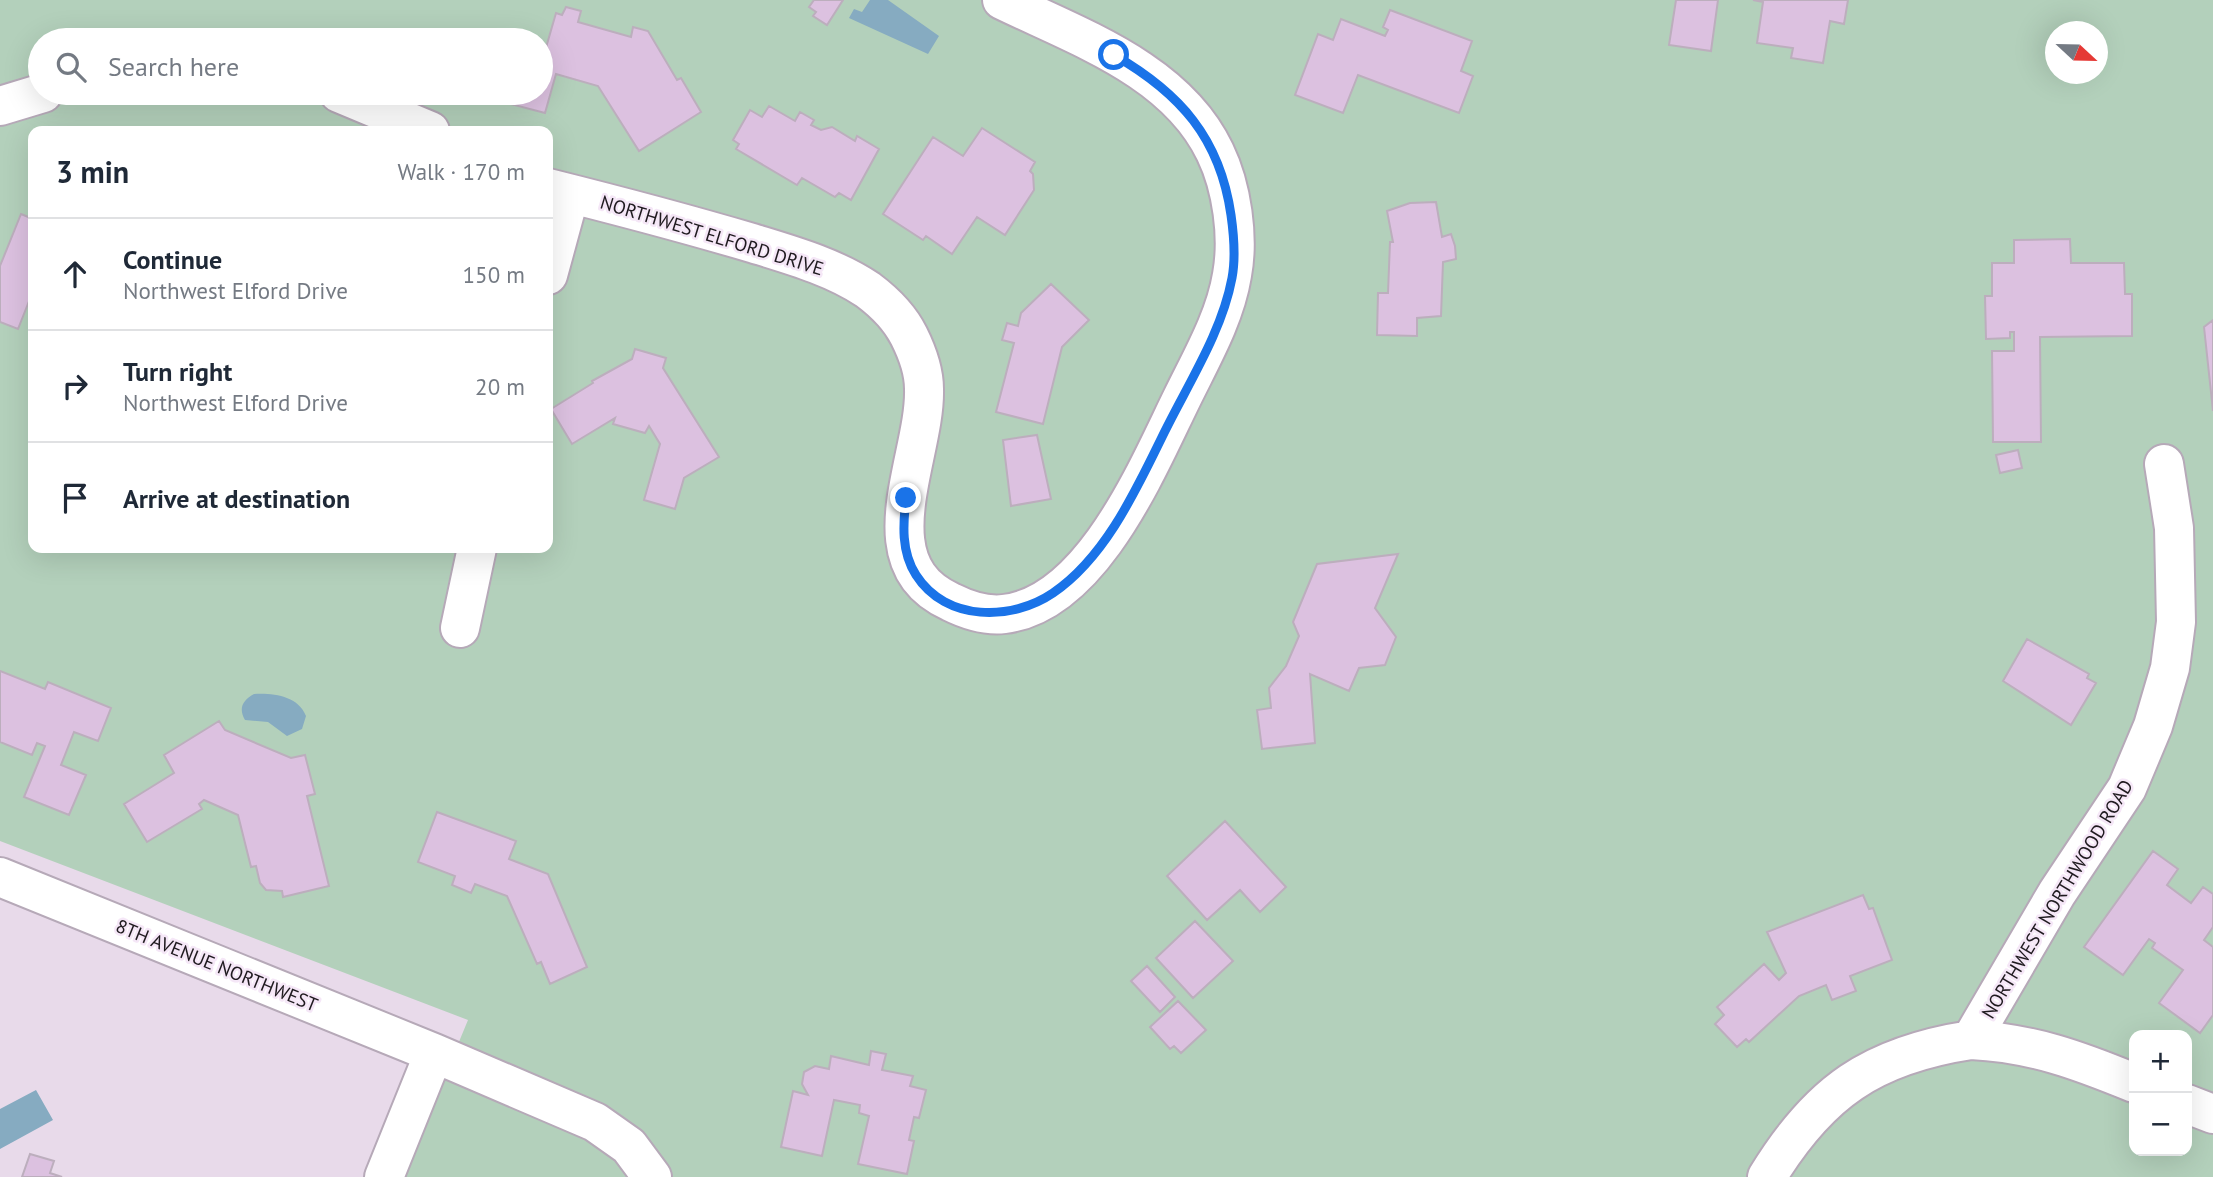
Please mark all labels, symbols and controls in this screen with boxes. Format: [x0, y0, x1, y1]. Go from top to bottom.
north arrow [2045, 21, 2108, 84]
search box [28, 28, 553, 105]
route start [1098, 39, 1129, 70]
icon: search [52, 48, 90, 86]
text: Search here [108, 50, 239, 83]
text: 3 min [56, 152, 129, 191]
text: Walk · 170 m [398, 157, 525, 186]
street label: NORTHWEST ELFORD DRIVE [598, 190, 826, 280]
text: Continue [123, 243, 222, 276]
icon: ahead [56, 255, 94, 293]
text: 150 m [463, 260, 525, 289]
text: Northwest Elford Drive [123, 276, 348, 305]
text: Turn right [123, 355, 232, 388]
icon: right [56, 367, 94, 405]
text: 20 m [475, 372, 525, 401]
text: Northwest Elford Drive [123, 388, 348, 417]
icon: arrive [56, 479, 94, 517]
text: Arrive at destination [123, 482, 350, 515]
route end [890, 482, 921, 513]
street label: NORTHWEST NORTHWOOD ROAD [1976, 775, 2138, 1023]
street label: 8TH AVENUE NORTHWEST [113, 913, 322, 1017]
map controls [2129, 1030, 2192, 1156]
button: + [2129, 1030, 2192, 1093]
button: − [2129, 1093, 2192, 1156]

